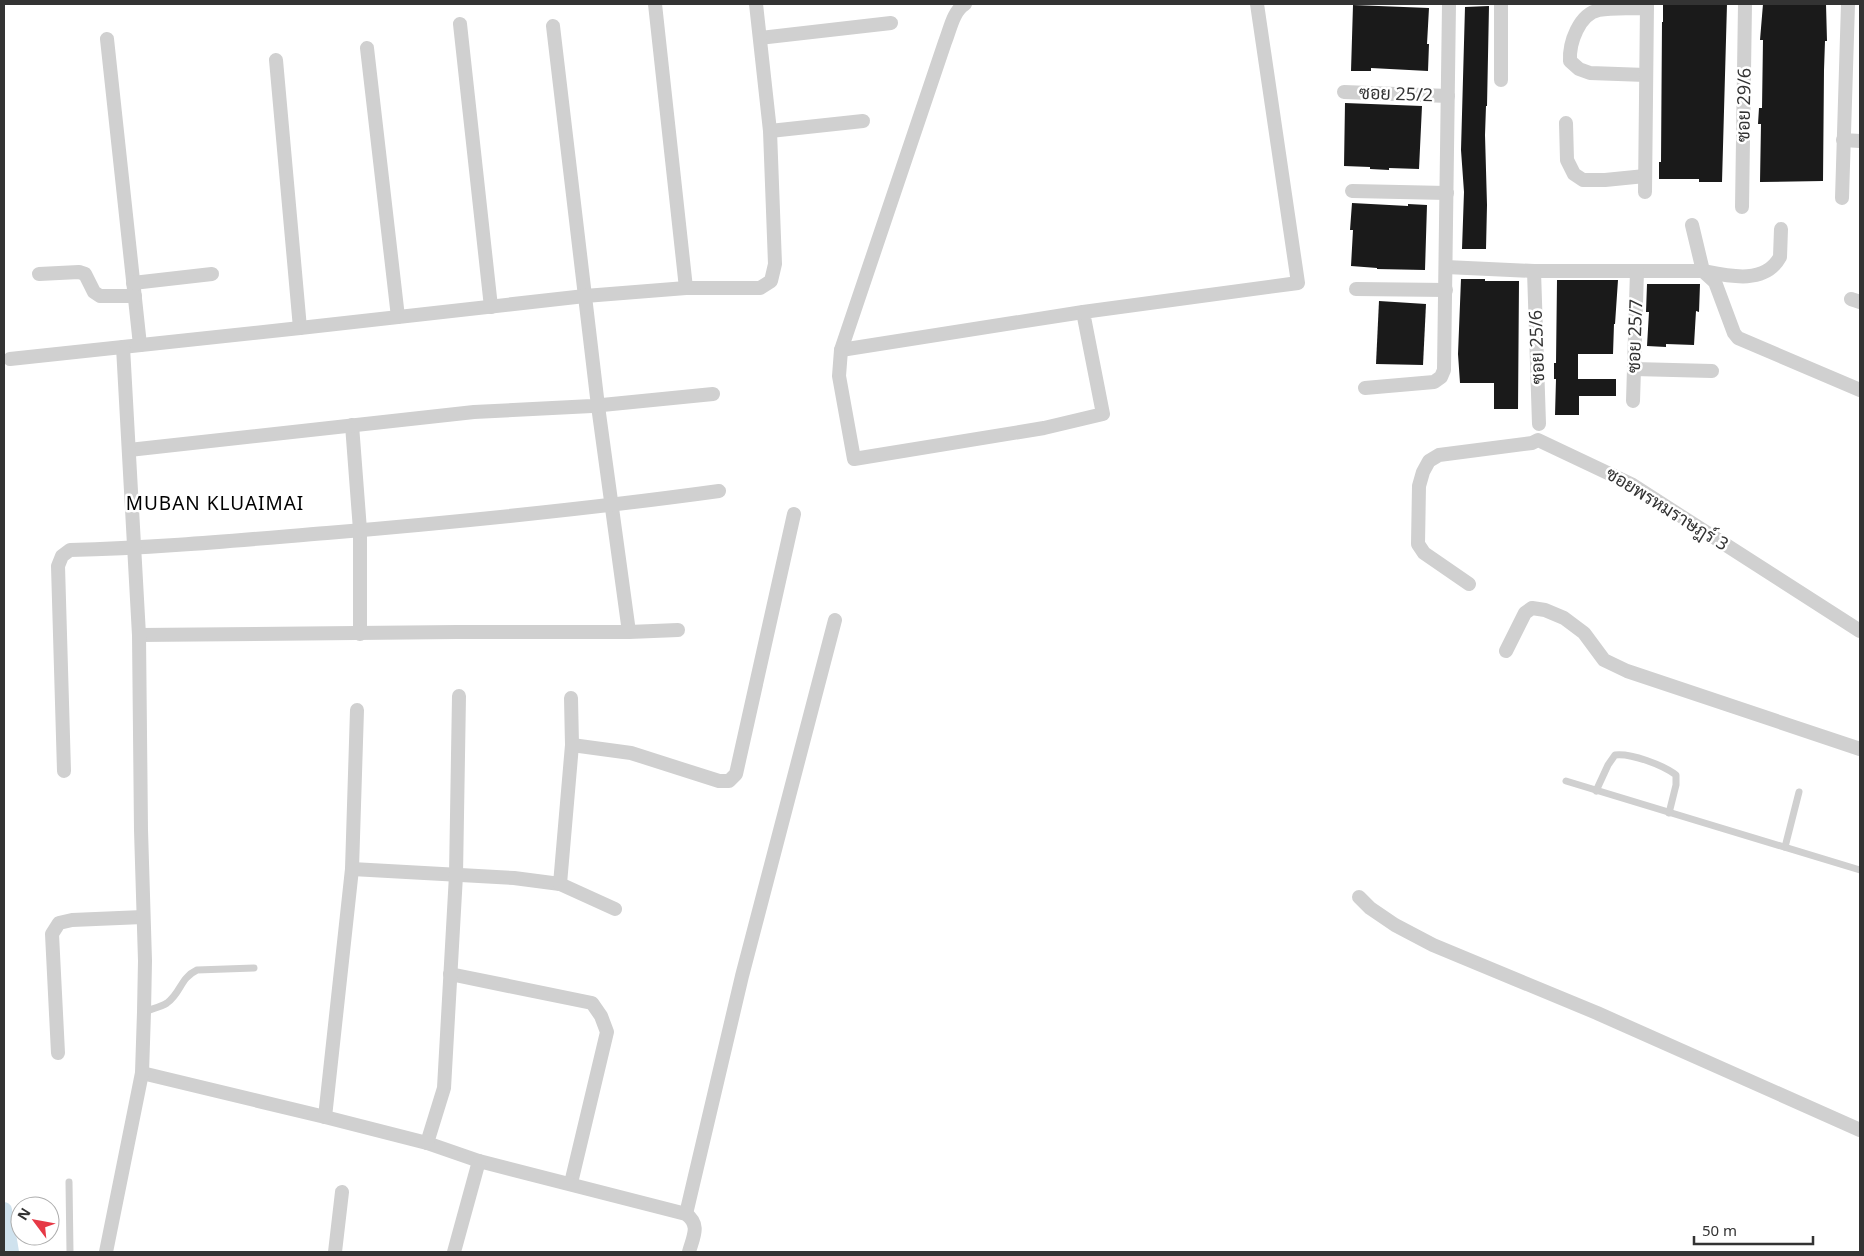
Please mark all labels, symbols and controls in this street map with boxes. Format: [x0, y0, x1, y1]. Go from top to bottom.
street label: ซอย 29/6 [1730, 68, 1756, 142]
street label: ซอย 25/2 [1359, 80, 1434, 106]
street label: ซอย 25/7 [1621, 298, 1647, 373]
street label: ซอย 25/6 [1523, 310, 1549, 385]
street label: ซอยพรหมราษฎร์ 3 [1601, 461, 1733, 556]
district label: MUBAN KLUAIMAI [126, 490, 304, 516]
north arrow [10, 1196, 60, 1246]
text: N [12, 1204, 35, 1224]
scale bar [1694, 1214, 1813, 1246]
text: 50 m [1702, 1220, 1737, 1240]

